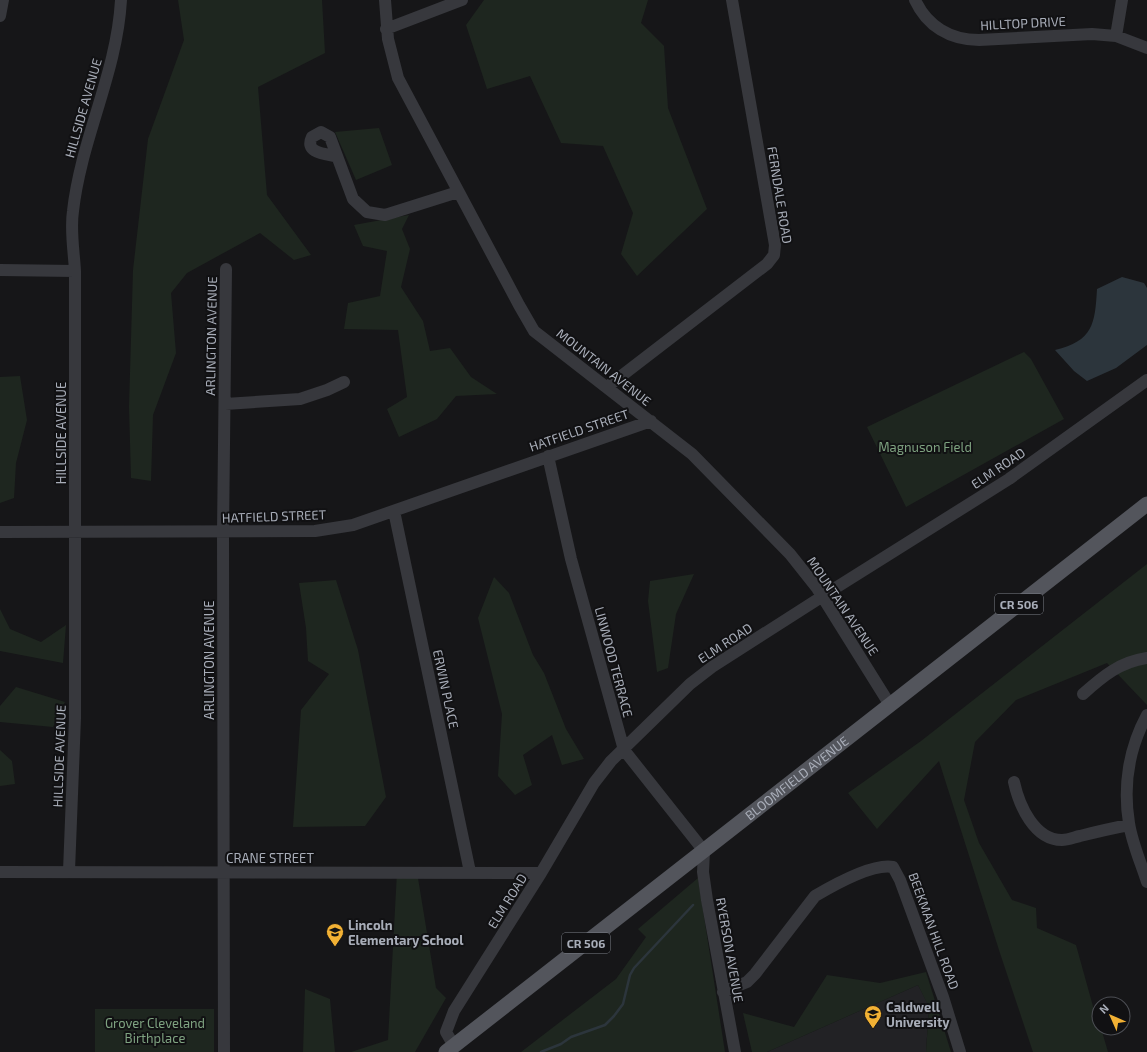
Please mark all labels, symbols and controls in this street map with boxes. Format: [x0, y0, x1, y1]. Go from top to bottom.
street label: HILLTOP DRIVE [980, 13, 1066, 33]
street label: HILLSIDE AVENUE [61, 56, 105, 160]
street label: FERNDALE ROAD [764, 145, 796, 245]
street label: ARLINGTON AVENUE [202, 276, 220, 396]
street label: MOUNTAIN AVENUE [553, 325, 655, 409]
street label: HILLSIDE AVENUE [53, 382, 69, 484]
street label: HATFIELD STREET [527, 405, 631, 455]
park label: Magnuson Field [878, 439, 972, 455]
street label: ELM ROAD [968, 444, 1028, 492]
street label: HATFIELD STREET [222, 506, 327, 526]
street label: MOUNTAIN AVENUE [804, 553, 882, 659]
road number: CR 506 [995, 594, 1043, 614]
street label: ARLINGTON AVENUE [201, 600, 217, 720]
street label: LINWOOD TERRACE [592, 605, 636, 719]
street label: ELM ROAD [695, 620, 755, 666]
street label: ERWIN PLACE [430, 648, 462, 730]
street label: HILLSIDE AVENUE [49, 704, 69, 808]
street label: BLOOMFIELD AVENUE [742, 733, 852, 823]
street label: CRANE STREET [226, 850, 314, 866]
street label: BEEKMAN HILL ROAD [905, 870, 963, 992]
street label: ELM ROAD [484, 871, 530, 931]
street label: RYERSON AVENUE [713, 896, 747, 1004]
place label: Lincoln Elementary School [348, 917, 464, 948]
school or university icon: Lincoln Elementary School [325, 922, 345, 947]
road number: CR 506 [562, 933, 610, 953]
north arrow [1091, 996, 1131, 1036]
place label: Caldwell University [886, 999, 950, 1030]
text: N [1096, 1001, 1111, 1016]
school or university icon: Caldwell University [863, 1004, 883, 1029]
park label: Grover Cleveland Birthplace [105, 1015, 205, 1046]

